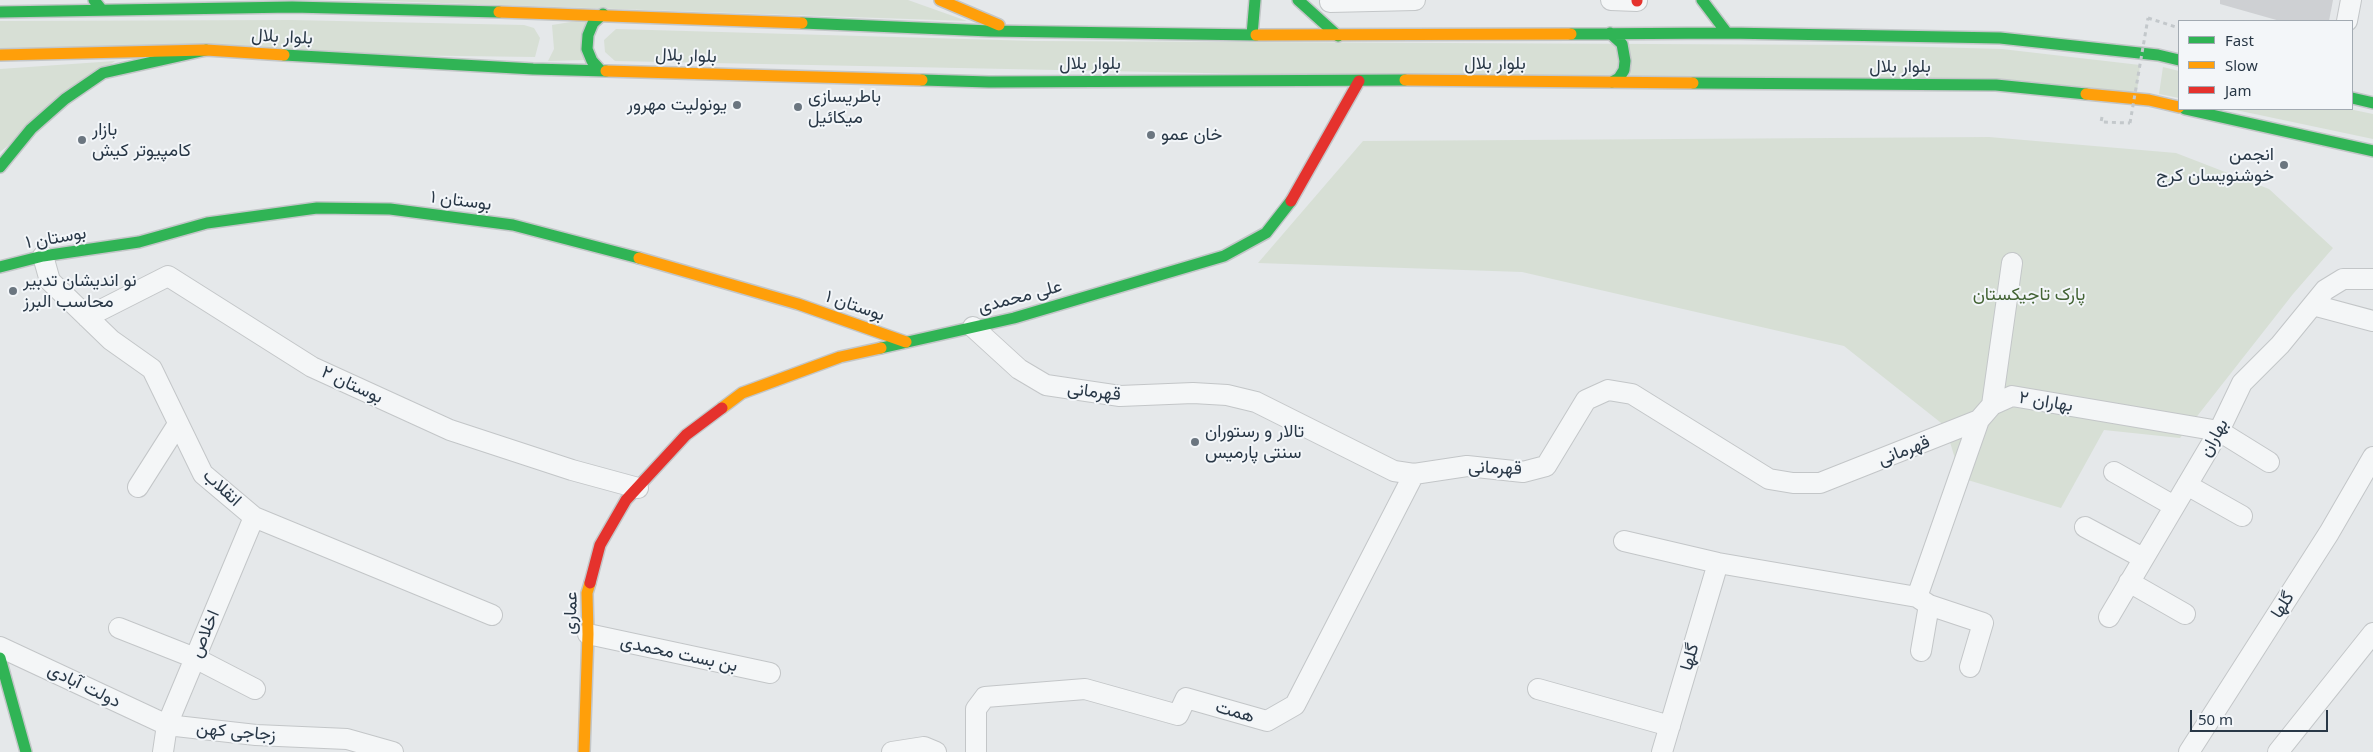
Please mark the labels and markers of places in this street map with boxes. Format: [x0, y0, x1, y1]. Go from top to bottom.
place label: باطریسازی میکائیل [808, 86, 881, 128]
place label: یونولیت مهرور [627, 94, 727, 116]
marker: یونولیت مهرور [731, 99, 743, 111]
marker: باطریسازی میکائیل [792, 101, 804, 113]
place label: بازار کامپیوتر کیش [92, 119, 191, 162]
place label: خان عمو [1161, 124, 1222, 146]
marker: خان عمو [1145, 129, 1157, 141]
marker: بازار کامپیوتر کیش [76, 134, 88, 146]
place label: انجمن خوشنویسان کرج [2156, 144, 2274, 186]
marker: انجمن خوشنویسان کرج [2278, 159, 2290, 171]
place label: نو اندیشان تدبیر محاسب البرز [23, 270, 137, 312]
marker: نو اندیشان تدبیر محاسب البرز [7, 285, 19, 297]
place label: تالار و رستوران سنتی پارمیس [1205, 421, 1304, 464]
marker: تالار و رستوران سنتی پارمیس [1189, 436, 1201, 448]

